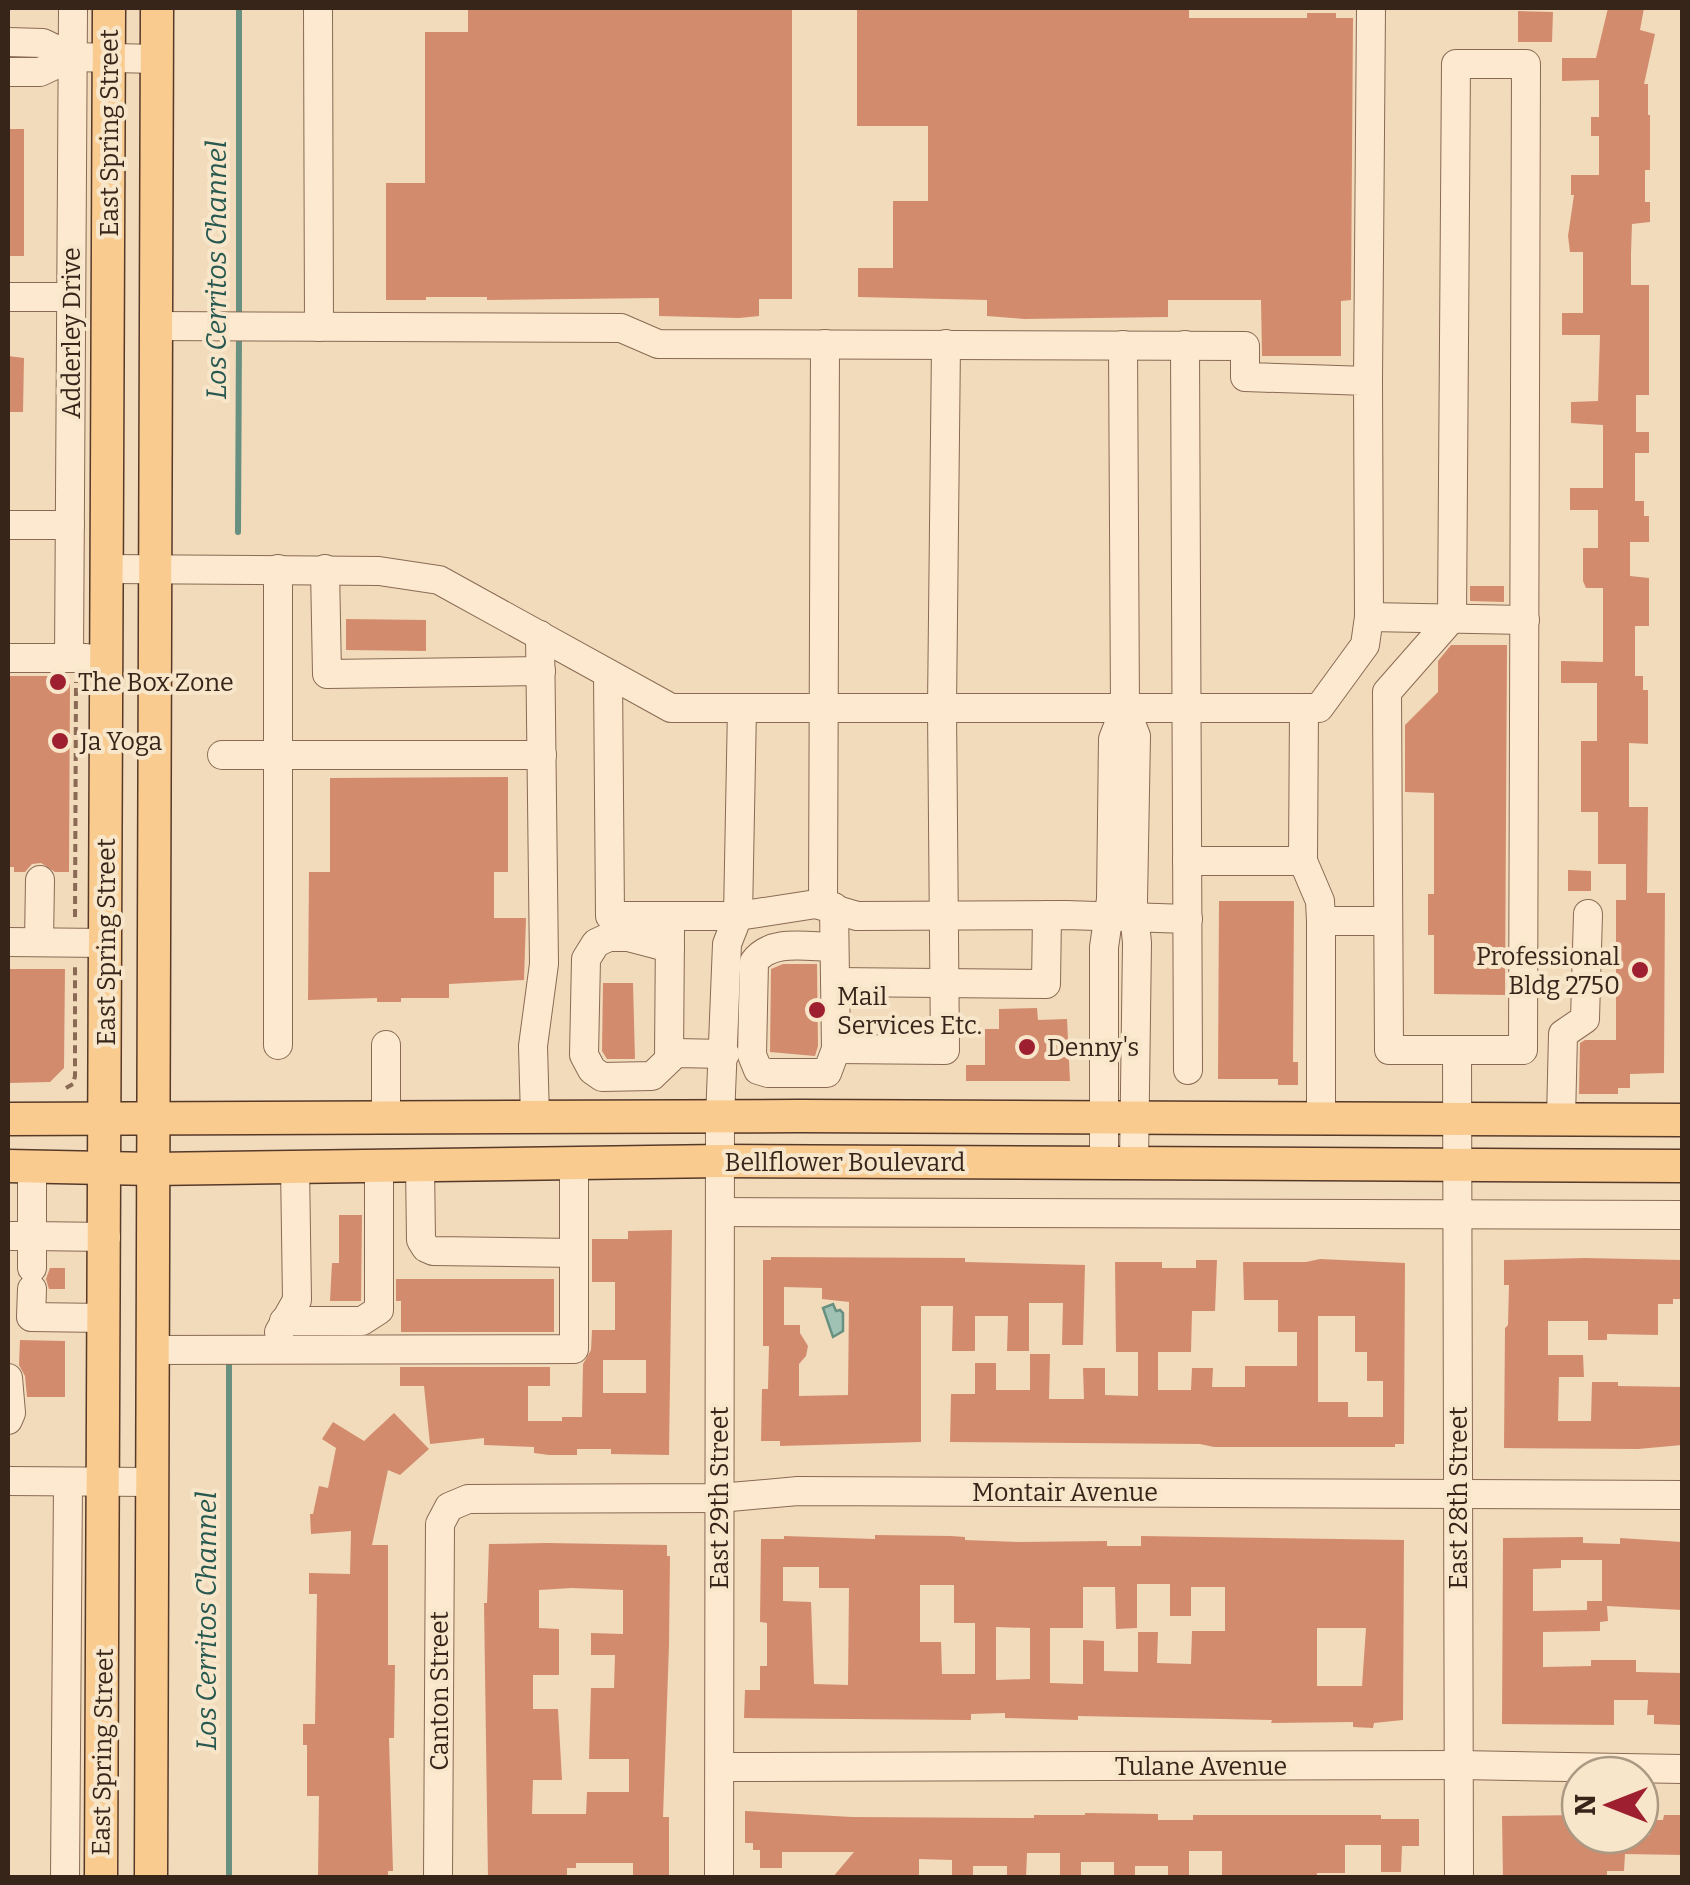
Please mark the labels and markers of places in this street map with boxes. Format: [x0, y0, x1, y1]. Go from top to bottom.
place label: The Box Zone [78, 668, 234, 698]
marker: The Box Zone [47, 671, 69, 693]
place label: Ja Yoga [79, 727, 163, 757]
marker: Ja Yoga [49, 730, 71, 752]
place label: Professional Bldg 2750 [1476, 942, 1620, 1001]
marker: Professional Bldg 2750 [1629, 959, 1651, 981]
place label: Mail Services Etc. [837, 982, 982, 1041]
marker: Mail Services Etc. [806, 999, 828, 1021]
place label: Denny's [1047, 1033, 1139, 1063]
marker: Denny's [1016, 1036, 1038, 1058]

